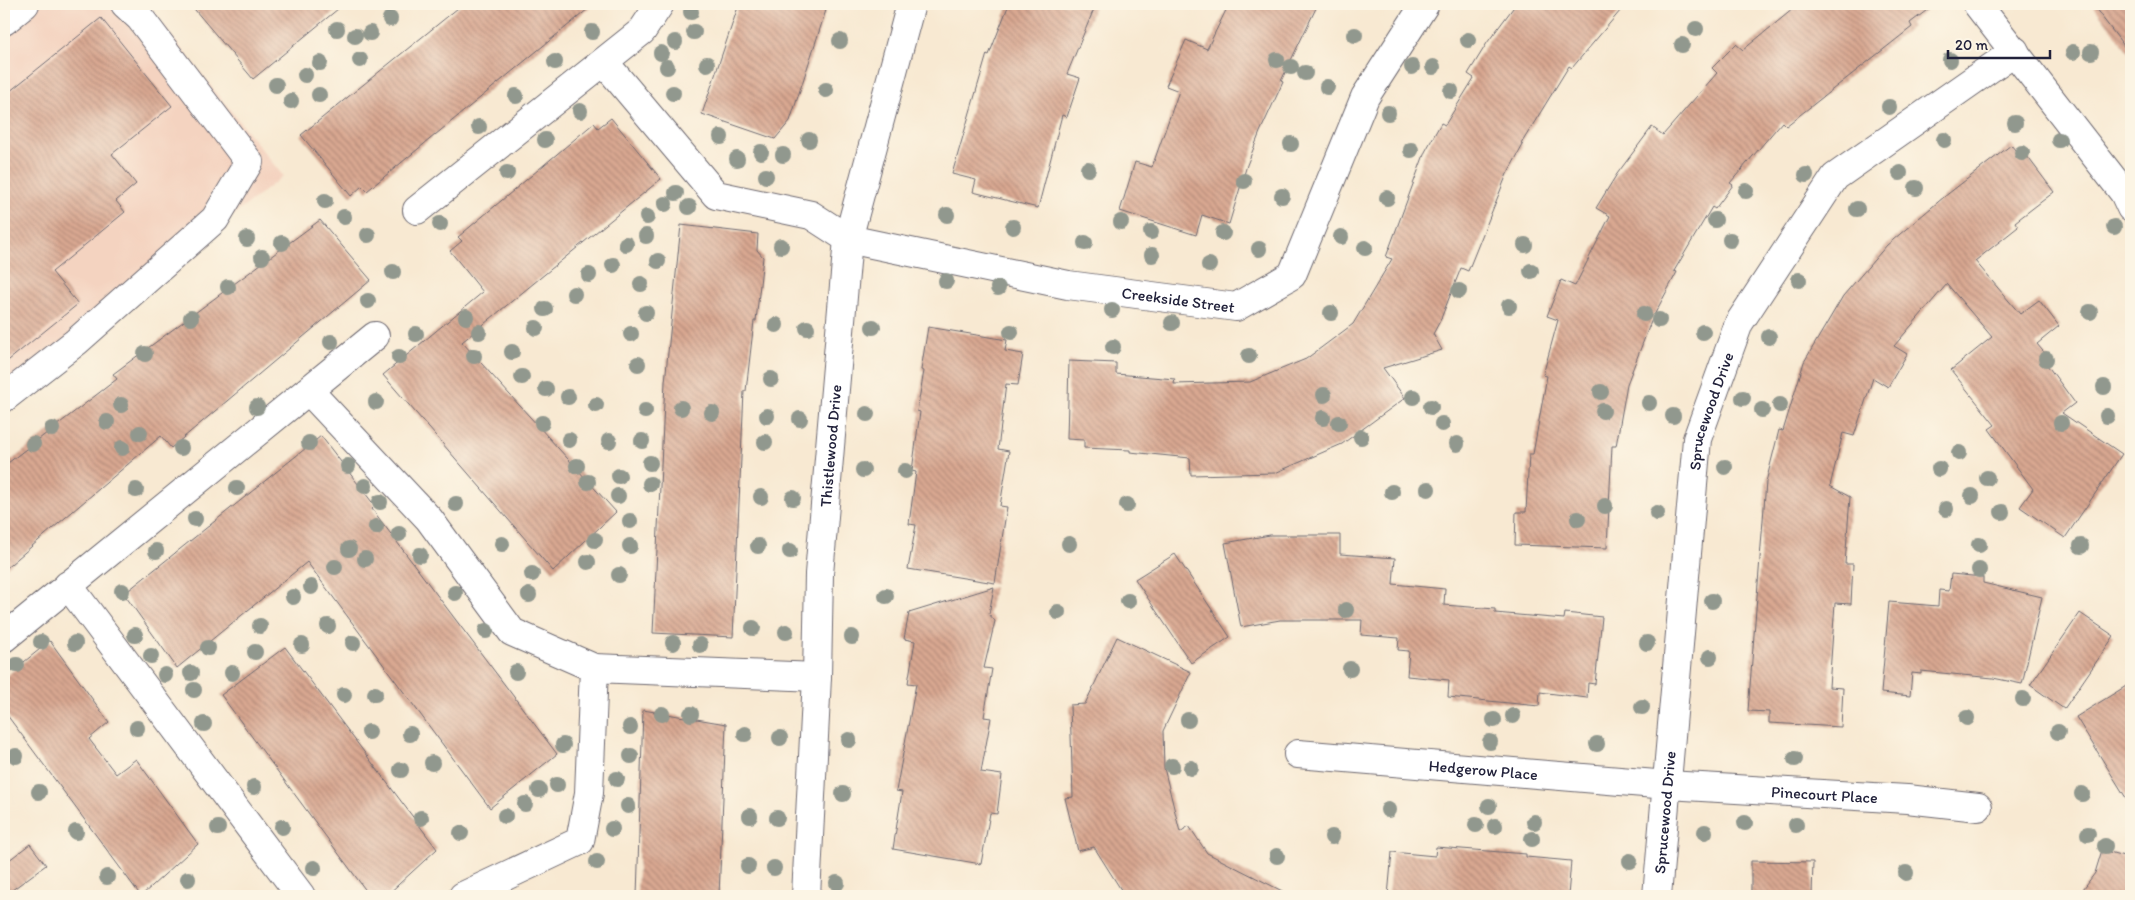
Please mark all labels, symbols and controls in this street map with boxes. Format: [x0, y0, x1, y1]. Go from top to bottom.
scale bar [1948, 28, 2050, 60]
text: 20 m [1955, 36, 1989, 54]
street label: Creekside Street [1120, 283, 1236, 317]
street label: Sprucewood Drive [1685, 349, 1738, 471]
street label: Thistlewood Drive [816, 384, 845, 508]
street label: Sprucewood Drive [1650, 750, 1680, 875]
street label: Hedgerow Place [1428, 756, 1539, 784]
street label: Pinecourt Place [1770, 782, 1879, 807]

